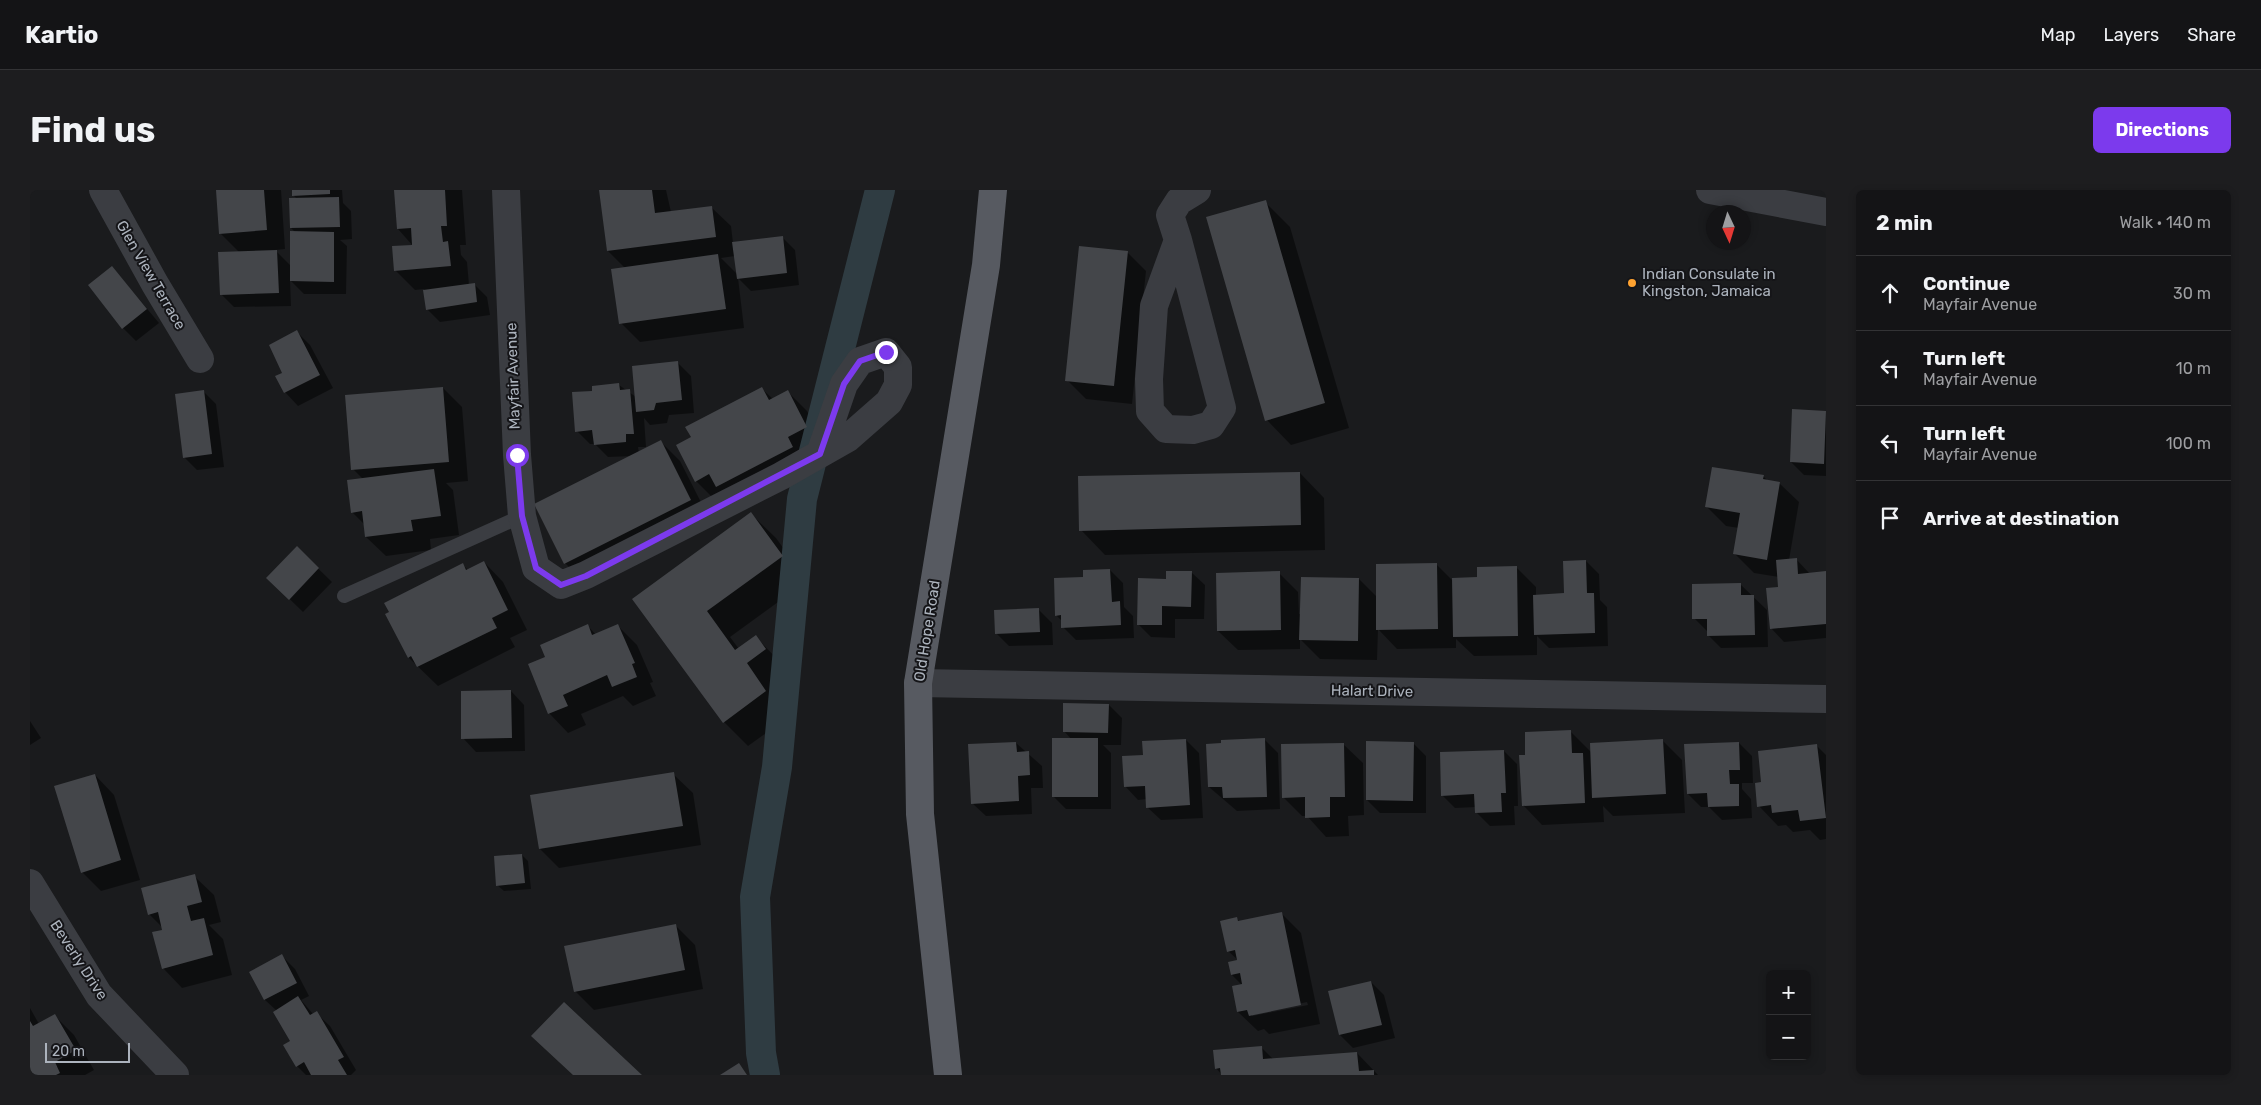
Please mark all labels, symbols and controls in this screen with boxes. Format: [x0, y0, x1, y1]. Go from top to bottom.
text: Kartio [25, 21, 99, 49]
text: Map [2041, 24, 2076, 46]
text: Layers [2104, 24, 2159, 46]
text: Share [2187, 24, 2236, 46]
button: Directions [2093, 107, 2231, 153]
text: Find us [30, 109, 155, 151]
north arrow [1706, 205, 1751, 250]
text: 2 min [1876, 210, 1933, 235]
text: Walk · 140 m [2120, 213, 2211, 232]
street label: Glen View Terrace [112, 217, 190, 333]
place label: Indian Consulate in Kingston, Jamaica [1642, 265, 1776, 300]
text: Continue [1923, 272, 2010, 295]
marker: Indian Consulate in Kingston, Jamaica [1626, 277, 1638, 289]
icon: ahead [1876, 279, 1904, 307]
text: 30 m [2173, 284, 2211, 303]
text: Mayfair Avenue [1923, 295, 2037, 314]
street label: Mayfair Avenue [502, 322, 524, 430]
route end [875, 341, 898, 364]
text: Turn left [1923, 347, 2005, 370]
icon: left [1876, 354, 1904, 382]
text: 10 m [2176, 359, 2211, 378]
text: Mayfair Avenue [1923, 370, 2037, 389]
text: Turn left [1923, 422, 2005, 445]
icon: left [1876, 429, 1904, 457]
text: 100 m [2166, 434, 2211, 453]
route start [506, 444, 529, 467]
text: Mayfair Avenue [1923, 445, 2037, 464]
icon: arrive [1876, 504, 1904, 532]
text: Arrive at destination [1923, 507, 2119, 530]
street label: Old Hope Road [910, 579, 944, 683]
street label: Halart Drive [1331, 681, 1413, 701]
street label: Beverly Drive [47, 917, 111, 1003]
map controls [1766, 970, 1811, 1060]
button: + [1766, 970, 1811, 1015]
button: − [1766, 1015, 1811, 1060]
scale bar [45, 1040, 130, 1063]
text: 20 m [52, 1043, 85, 1060]

